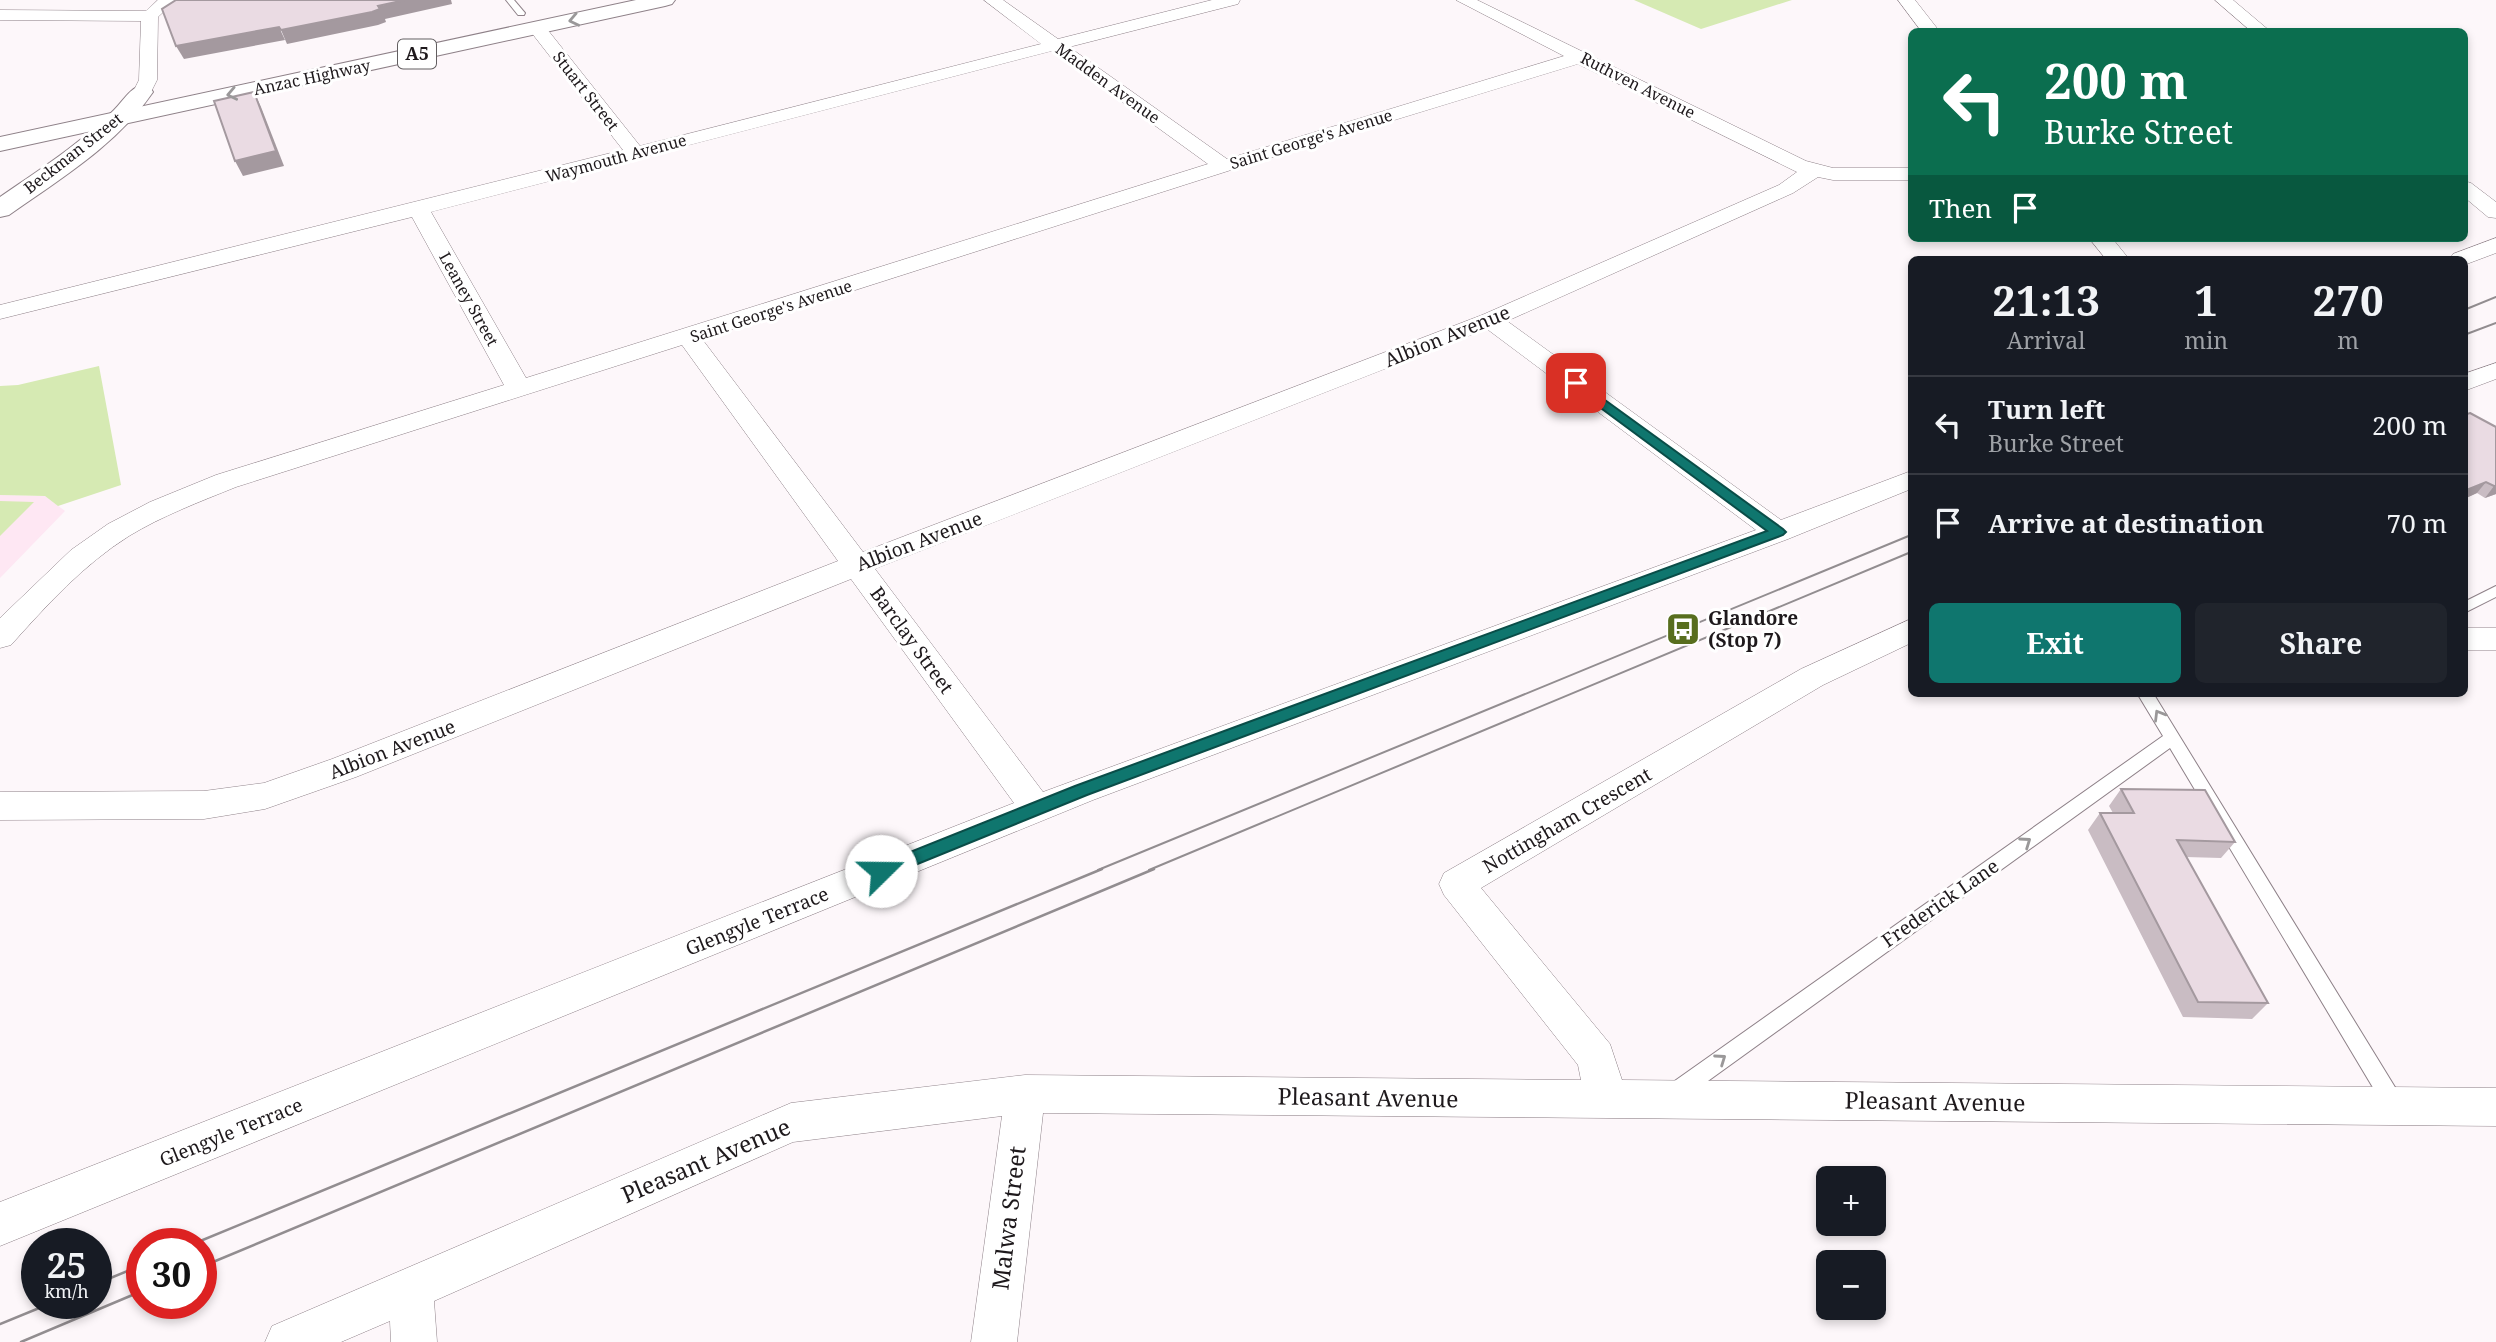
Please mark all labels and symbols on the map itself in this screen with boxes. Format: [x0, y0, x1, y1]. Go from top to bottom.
one-way arrow [568, 12, 580, 26]
street label: Madden Avenue [1051, 38, 1165, 128]
road number: A5 [398, 40, 436, 68]
street label: Stuart Street [548, 47, 624, 136]
street label: Ruthven Avenue [1577, 47, 1699, 123]
street label: Anzac Highway [252, 54, 373, 100]
one-way arrow [226, 86, 238, 100]
street label: Saint George's Avenue [1227, 104, 1395, 174]
street label: Beckman Street [19, 107, 127, 198]
street label: Waymouth Avenue [543, 129, 689, 187]
street label: Leaney Street [434, 248, 504, 350]
street label: Saint George's Avenue [687, 274, 855, 348]
street label: Albion Avenue [1380, 299, 1514, 373]
pin [1546, 353, 1606, 413]
street label: Albion Avenue [852, 505, 986, 577]
street label: Barclay Street [864, 581, 960, 699]
place label: Glandore (Stop 7) [1708, 605, 1798, 653]
bus stop icon: Glandore (Stop 7) [1664, 610, 1702, 648]
one-way arrow [2154, 710, 2167, 723]
street label: Albion Avenue [325, 713, 459, 785]
street label: Nottingham Crescent [1478, 761, 1656, 879]
position arrow [844, 834, 918, 908]
one-way arrow [2018, 838, 2031, 850]
street label: Frederick Lane [1876, 853, 2004, 953]
street label: Glengyle Terrace [681, 880, 833, 962]
one-way arrow [1713, 1055, 1726, 1068]
street label: Pleasant Avenue [1277, 1079, 1459, 1115]
street label: Pleasant Avenue [1844, 1083, 2026, 1119]
street label: Glengyle Terrace [155, 1091, 307, 1173]
street label: Pleasant Avenue [616, 1110, 795, 1210]
street label: Malwa Street [983, 1144, 1033, 1292]
speed limit sign: 30 [126, 1228, 217, 1319]

